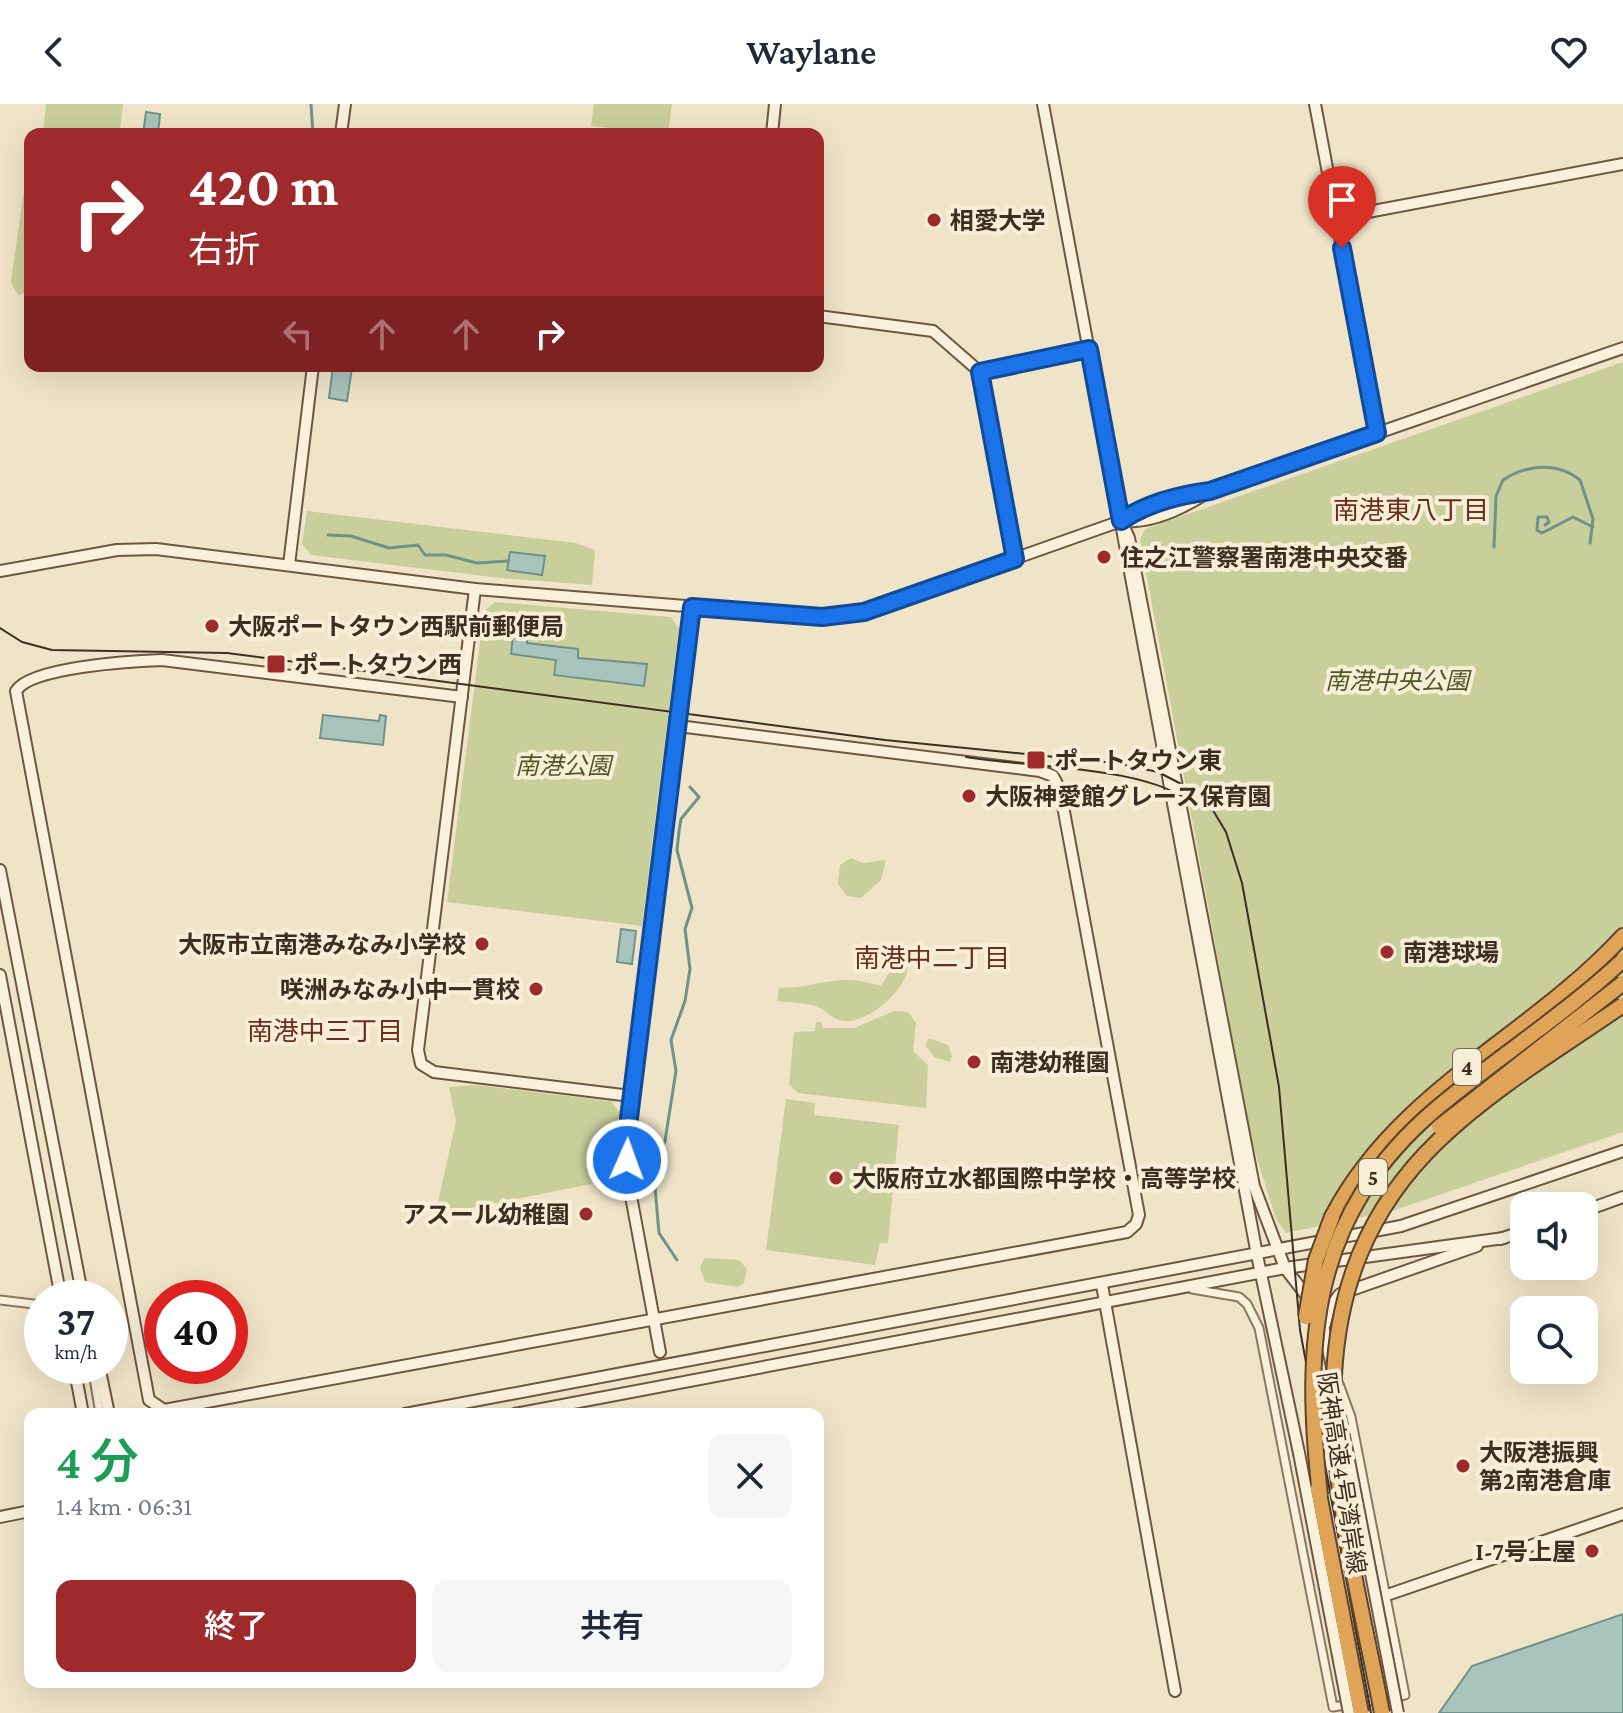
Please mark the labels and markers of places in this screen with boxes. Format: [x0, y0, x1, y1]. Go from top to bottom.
pin [1308, 166, 1376, 248]
place label: 相愛大学 [950, 207, 1046, 234]
marker: 相愛大学 [925, 211, 943, 229]
place label: 住之江警察署南港中央交番 [1120, 544, 1408, 571]
marker: 住之江警察署南港中央交番 [1095, 548, 1113, 566]
place label: 大阪ポートタウン西駅前郵便局 [228, 613, 564, 640]
marker: 大阪ポートタウン西駅前郵便局 [203, 617, 221, 635]
place label: ポートタウン西 [294, 651, 462, 678]
marker: ポートタウン西 [265, 653, 287, 675]
place label: ポートタウン東 [1054, 747, 1222, 774]
marker: ポートタウン東 [1025, 749, 1047, 771]
place label: 大阪神愛館グレース保育園 [985, 783, 1272, 810]
marker: 大阪神愛館グレース保育園 [960, 787, 978, 805]
place label: 大阪市立南港みなみ小学校 [178, 931, 466, 958]
marker: 大阪市立南港みなみ小学校 [473, 935, 491, 953]
place label: 南港球場 [1403, 939, 1499, 966]
marker: 南港球場 [1378, 943, 1396, 961]
place label: 咲洲みなみ小中一貫校 [280, 976, 520, 1003]
marker: 咲洲みなみ小中一貫校 [527, 980, 545, 998]
place label: 南港幼稚園 [990, 1049, 1110, 1076]
marker: 南港幼稚園 [965, 1053, 983, 1071]
place label: 大阪府立水都国際中学校・高等学校 [852, 1165, 1236, 1192]
marker: 大阪府立水都国際中学校・高等学校 [827, 1169, 845, 1187]
place label: アスール幼稚園 [402, 1201, 570, 1228]
marker: アスール幼稚園 [577, 1205, 595, 1223]
place label: 大阪港振興 第2南港倉庫 [1479, 1439, 1611, 1494]
marker: 大阪港振興 第2南港倉庫 [1454, 1457, 1472, 1475]
place label: I-7号上屋 [1476, 1538, 1576, 1565]
marker: I-7号上屋 [1583, 1542, 1601, 1560]

